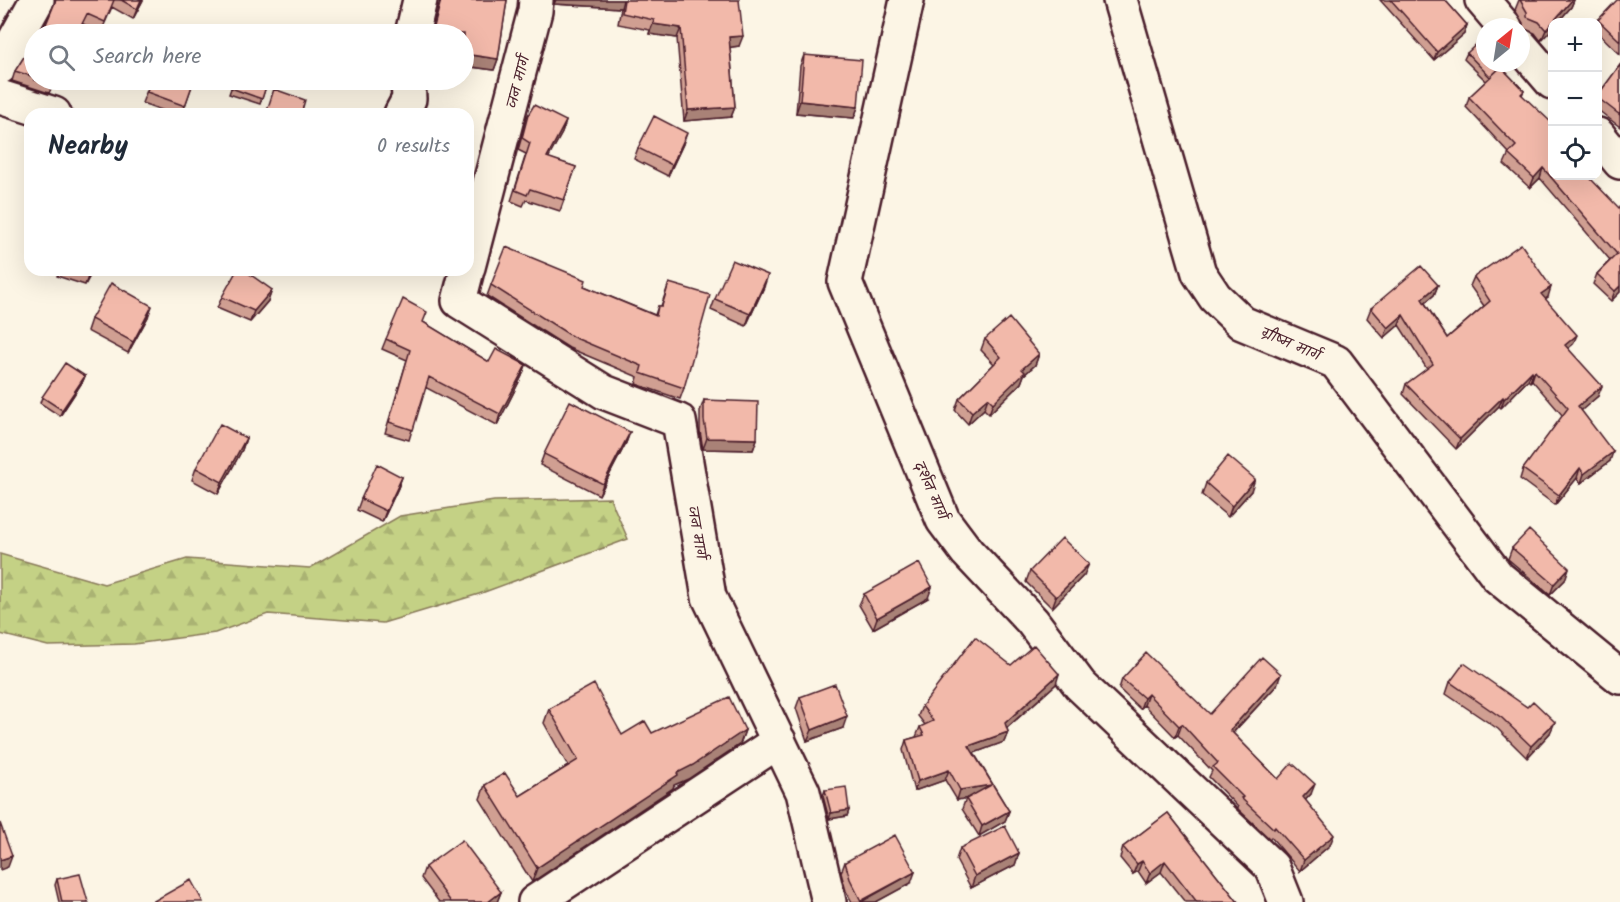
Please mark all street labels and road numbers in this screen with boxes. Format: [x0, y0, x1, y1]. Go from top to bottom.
street label: जन मार्ग [499, 50, 538, 111]
street label: ग्रीष्म मार्ग [1257, 321, 1327, 369]
street label: दर्शन मार्ग [907, 458, 956, 526]
street label: जन मार्ग [680, 504, 714, 564]

